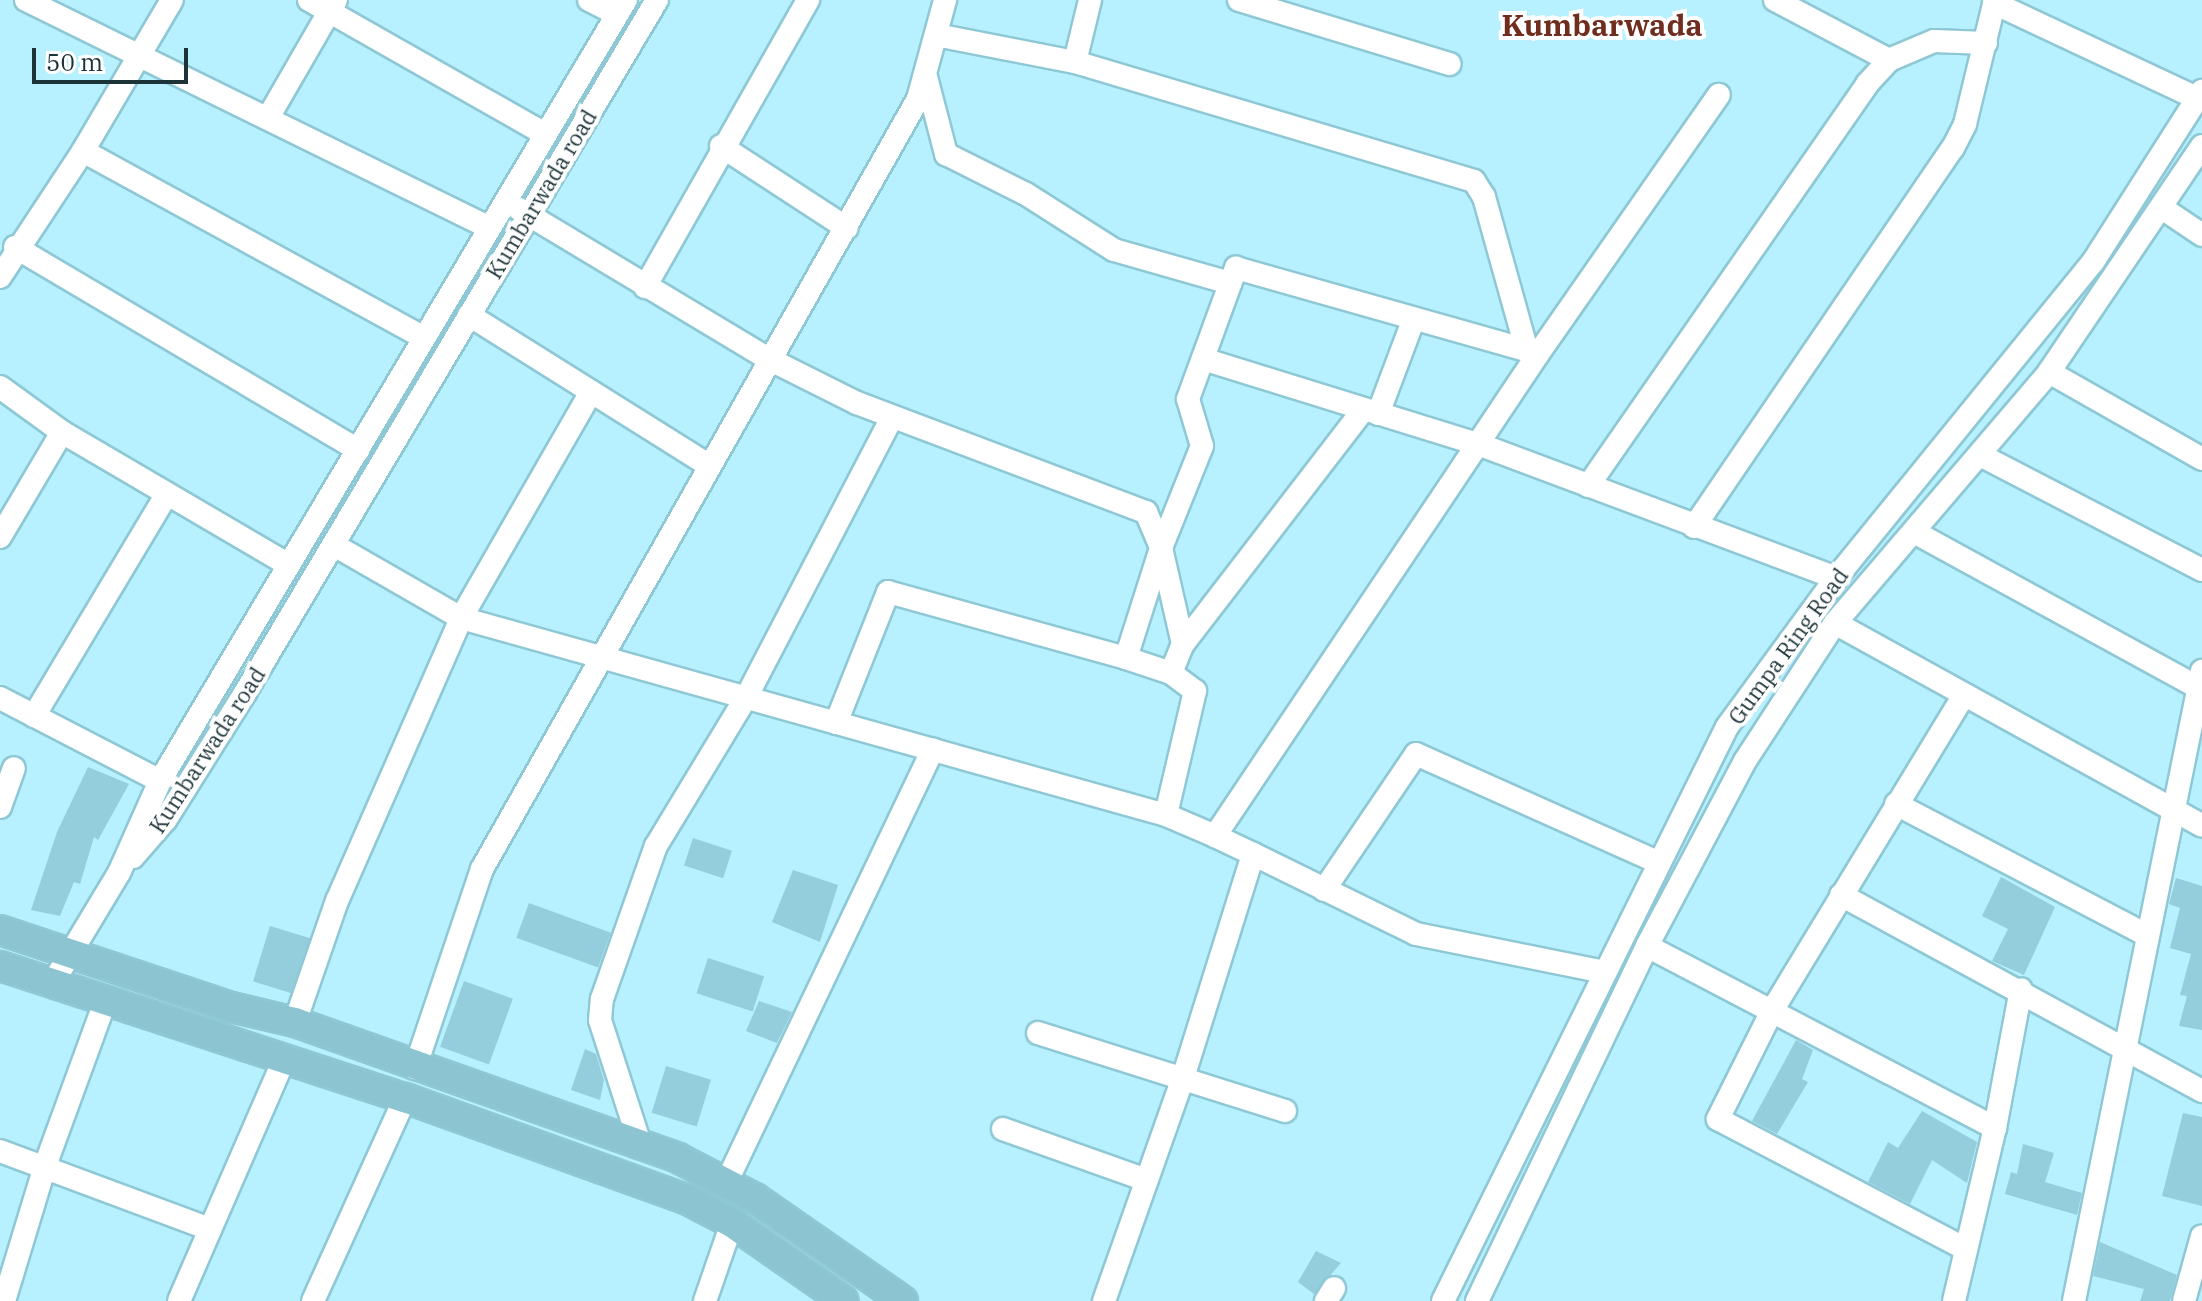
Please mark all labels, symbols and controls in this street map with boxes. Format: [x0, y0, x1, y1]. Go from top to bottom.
district label: Kumbarwada [1501, 7, 1703, 43]
scale bar [36, 32, 192, 82]
text: 50 m [46, 46, 103, 78]
street label: Kumbarwada road [480, 105, 602, 283]
street label: Gumpa Ring Road [1722, 563, 1854, 729]
street label: Kumbarwada road [143, 662, 271, 838]

